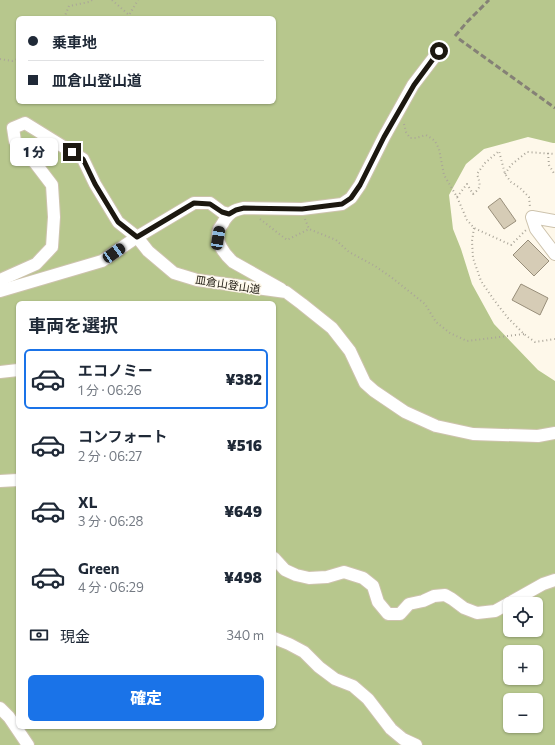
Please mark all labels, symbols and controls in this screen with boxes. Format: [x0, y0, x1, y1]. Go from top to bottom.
text: 乗車地 [52, 33, 97, 51]
route start [430, 42, 448, 60]
text: 皿倉山登山道 [52, 71, 142, 89]
callout: 1 分 [10, 138, 58, 166]
route end [63, 143, 81, 161]
text: 1 分 [23, 144, 45, 160]
car [210, 225, 226, 251]
car [101, 241, 127, 265]
street label: 皿倉山登山道 [194, 272, 262, 296]
text: 車両を選択 [28, 314, 118, 336]
icon: car [30, 361, 66, 397]
text: エコノミー [78, 361, 153, 379]
text: ¥382 [225, 370, 262, 388]
text: 1 分 · 06:26 [78, 382, 142, 398]
icon: car [30, 427, 66, 463]
text: コンフォート [78, 427, 168, 445]
text: ¥516 [227, 436, 262, 454]
text: 2 分 · 06:27 [78, 448, 142, 464]
icon: car [30, 493, 66, 529]
text: XL [78, 493, 97, 511]
text: ¥649 [224, 502, 262, 520]
text: 3 分 · 06:28 [78, 513, 143, 529]
icon: car [30, 559, 66, 595]
text: Green [78, 559, 119, 577]
text: ¥498 [224, 568, 262, 586]
text: 4 分 · 06:29 [78, 579, 144, 595]
map controls [503, 597, 543, 733]
button: locate [503, 597, 543, 637]
icon: cash [28, 624, 50, 646]
text: 現金 [60, 627, 90, 645]
text: 340 m [226, 627, 264, 643]
button: + [503, 645, 543, 685]
button: 確定 [28, 675, 264, 721]
button: − [503, 693, 543, 733]

